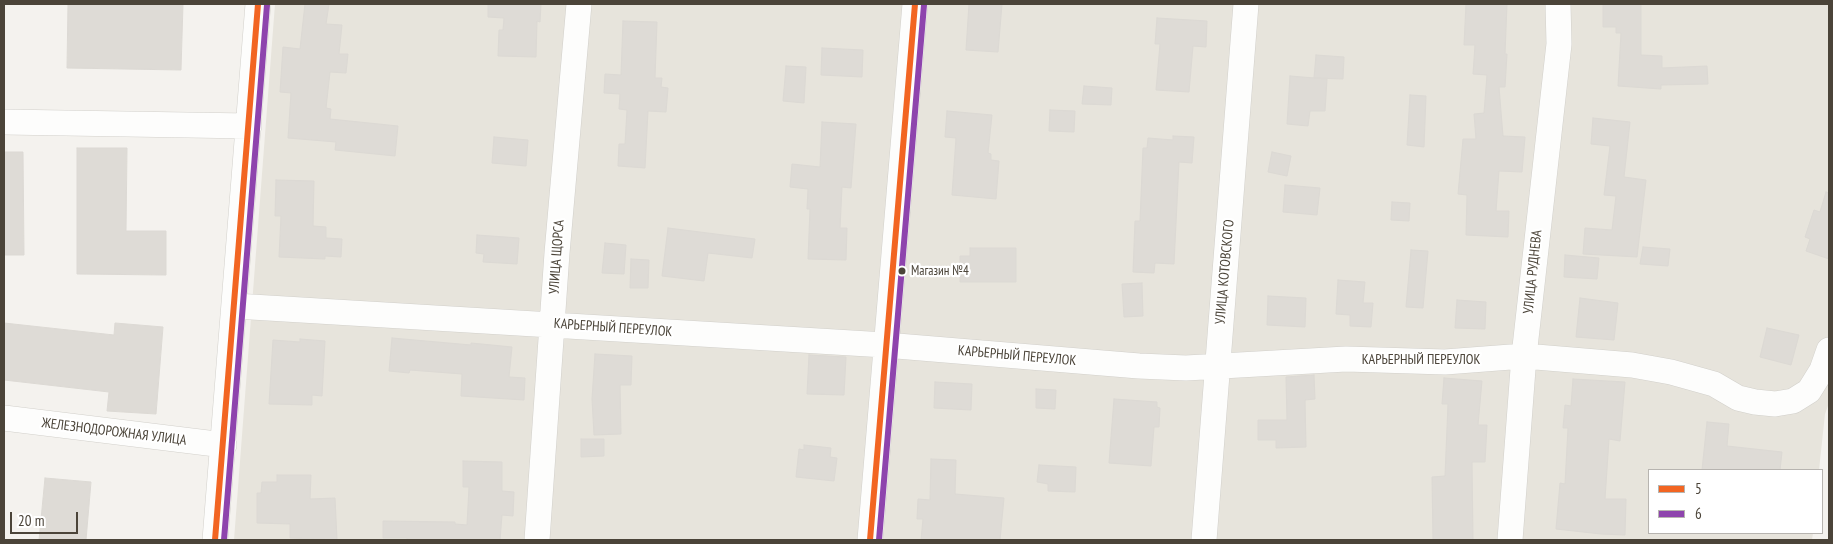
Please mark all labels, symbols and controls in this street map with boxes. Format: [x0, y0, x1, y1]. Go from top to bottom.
street label: УЛИЦА ЩОРСА [546, 219, 568, 295]
street label: УЛИЦА КОТОВСКОГО [1212, 219, 1238, 325]
street label: УЛИЦА РУДНЕВА [1520, 229, 1546, 315]
place label: Магазин №4 [911, 263, 969, 279]
marker: Магазин №4 [897, 266, 907, 276]
street label: КАРЬЕРНЫЙ ПЕРЕУЛОК [553, 315, 673, 341]
street label: КАРЬЕРНЫЙ ПЕРЕУЛОК [957, 342, 1077, 370]
street label: КАРЬЕРНЫЙ ПЕРЕУЛОК [1362, 352, 1480, 368]
street label: ЖЕЛЕЗНОДОРОЖНАЯ УЛИЦА [41, 415, 187, 449]
legend [1648, 469, 1823, 534]
text: 5 [1695, 479, 1702, 498]
scale bar [12, 502, 80, 534]
text: 6 [1695, 504, 1702, 523]
text: 20 m [18, 511, 44, 530]

